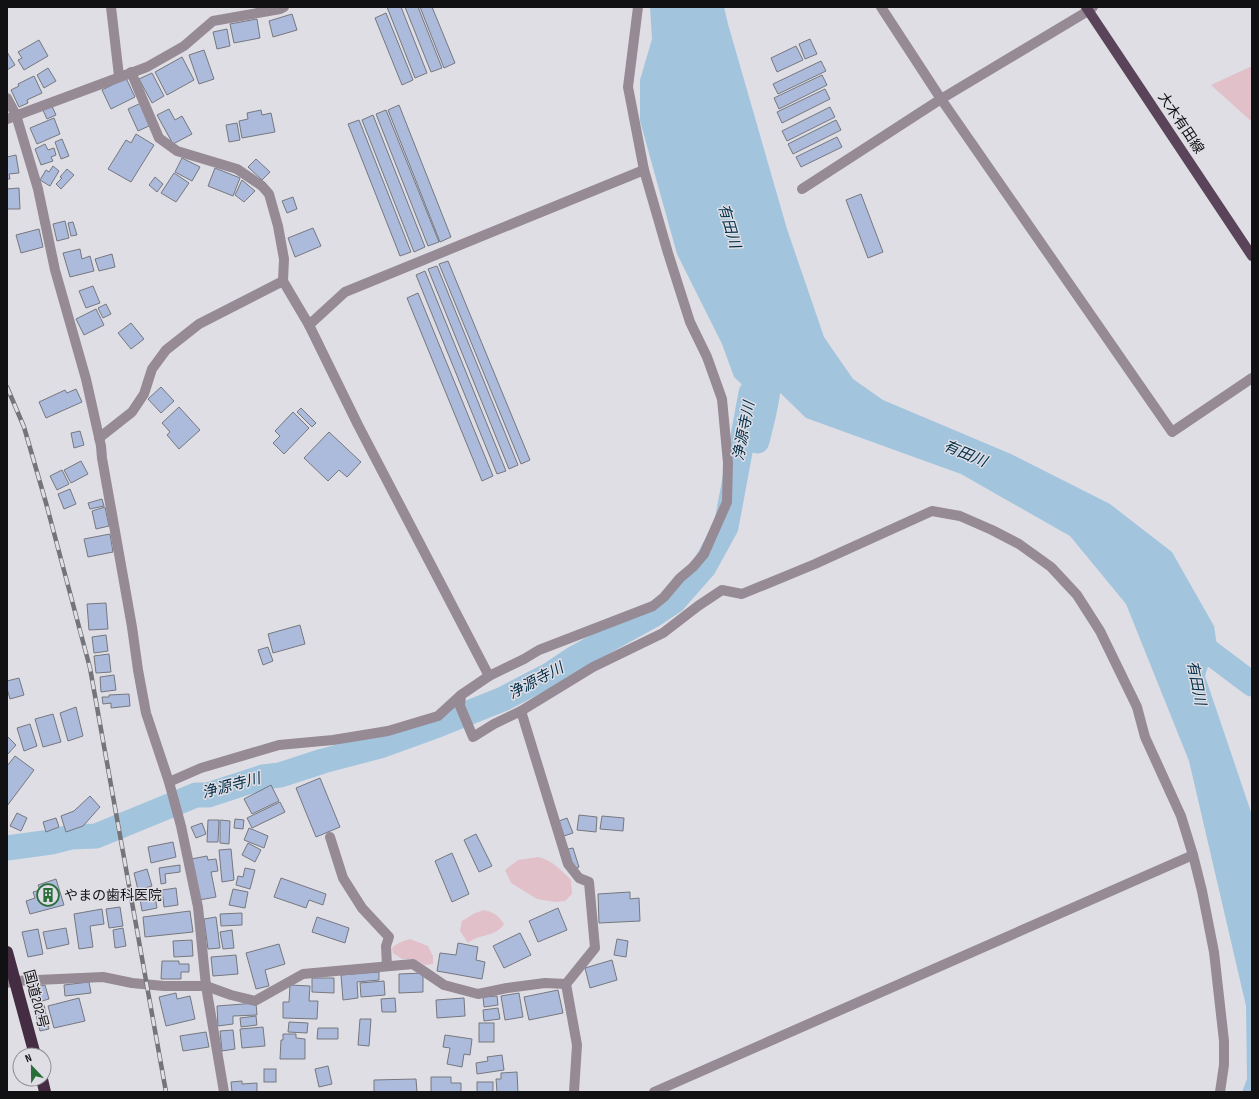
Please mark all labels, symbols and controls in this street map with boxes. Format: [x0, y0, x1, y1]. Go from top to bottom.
street label: 大木有田線 [1154, 89, 1208, 157]
water label: 有田川 [714, 202, 745, 252]
water label: 浄源寺川 [729, 398, 759, 462]
water label: 有田川 [941, 436, 991, 472]
water label: 浄源寺川 [505, 658, 569, 703]
water label: 有田川 [1182, 659, 1210, 709]
water label: 浄源寺川 [200, 769, 264, 803]
building icon: やまの歯科医院 [35, 882, 61, 908]
place label: やまの歯科医院 [64, 887, 162, 904]
street label: 国道202号 [20, 968, 52, 1030]
north arrow [12, 1047, 52, 1087]
text: N [23, 1051, 34, 1065]

